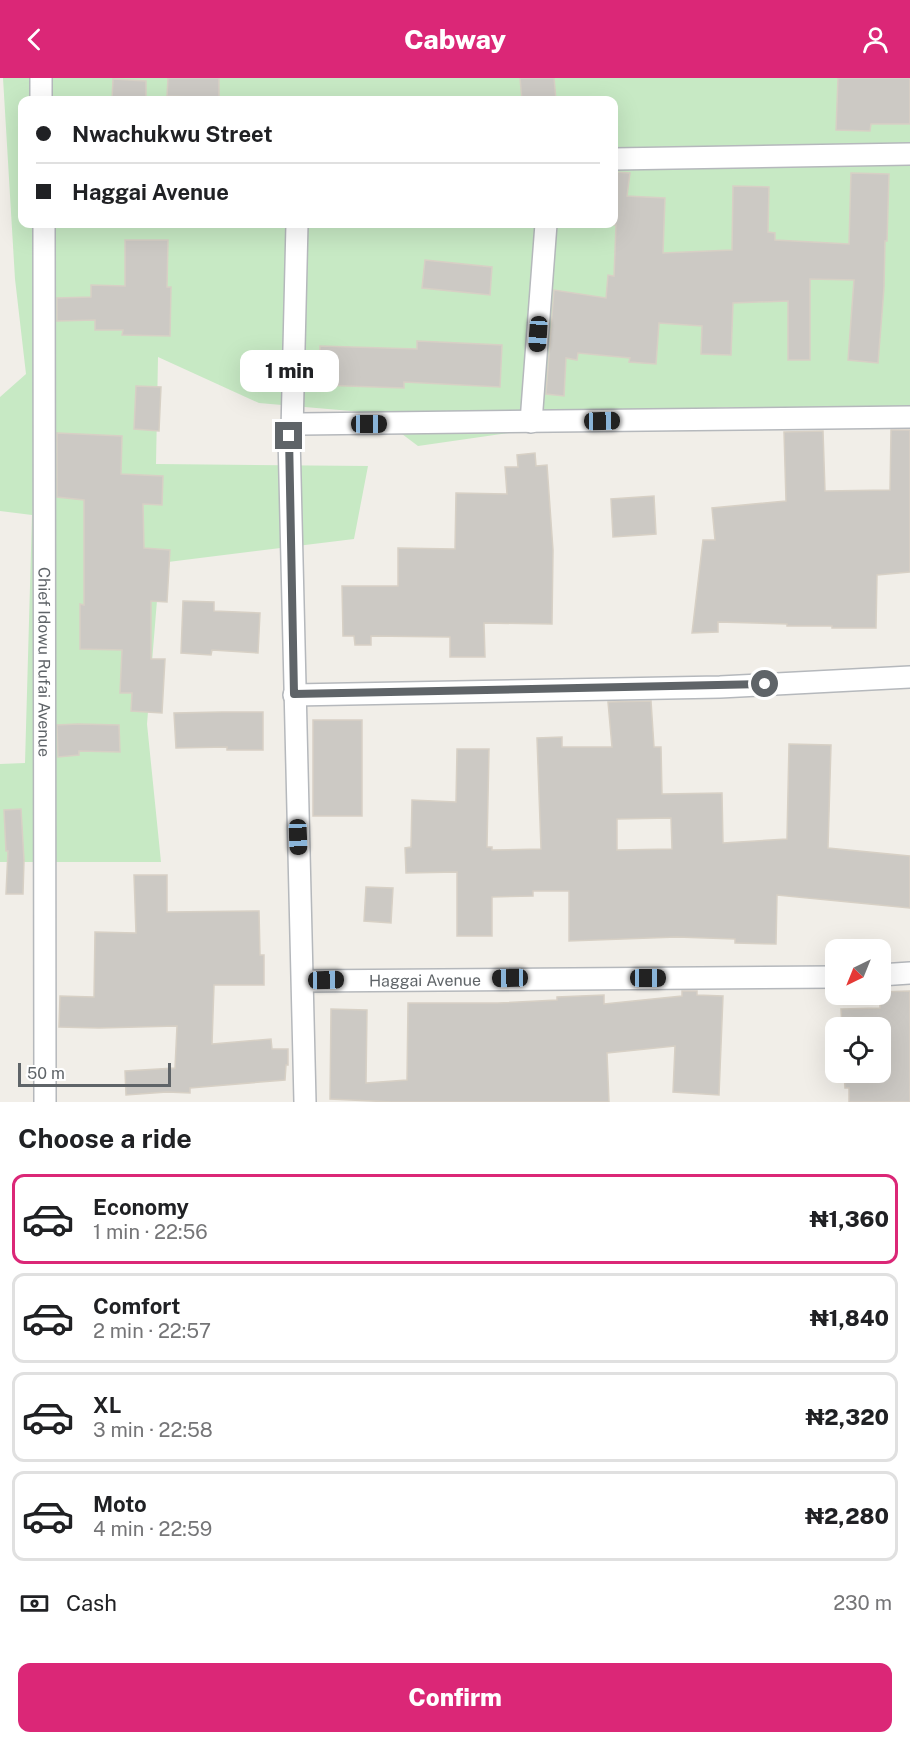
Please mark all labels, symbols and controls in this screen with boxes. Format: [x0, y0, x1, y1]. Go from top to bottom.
icon: back [18, 23, 51, 56]
text: Cabway [404, 23, 506, 55]
icon: person [859, 23, 892, 56]
text: Nwachukwu Street [72, 121, 273, 147]
text: Haggai Avenue [72, 179, 229, 205]
car [528, 315, 548, 353]
callout: 1 min [240, 349, 338, 391]
text: 1 min [265, 359, 314, 383]
car [584, 412, 620, 430]
car [351, 415, 387, 433]
route end [275, 422, 302, 449]
street label: Chief Idowu Rufai Avenue [34, 567, 54, 757]
route start [751, 670, 778, 697]
car [288, 819, 308, 855]
north arrow [825, 939, 891, 1005]
map controls [825, 939, 891, 1083]
car [492, 969, 528, 987]
car [630, 969, 666, 987]
car [308, 971, 344, 989]
street label: Haggai Avenue [369, 971, 481, 991]
button: locate [825, 1017, 891, 1083]
scale bar [18, 1060, 171, 1088]
text: 50 m [27, 1064, 65, 1083]
text: Choose a ride [18, 1122, 192, 1154]
icon: car [21, 1192, 75, 1246]
text: Economy [93, 1194, 189, 1220]
text: ₦1,360 [810, 1206, 889, 1232]
text: 1 min · 22:56 [93, 1220, 208, 1244]
icon: car [21, 1291, 75, 1345]
text: Comfort [93, 1293, 180, 1319]
text: ₦1,840 [810, 1305, 889, 1331]
text: 2 min · 22:57 [93, 1319, 211, 1343]
icon: car [21, 1390, 75, 1444]
text: XL [93, 1392, 121, 1418]
text: ₦2,320 [805, 1404, 889, 1430]
text: 3 min · 22:58 [93, 1418, 213, 1442]
icon: car [21, 1489, 75, 1543]
text: Moto [93, 1491, 147, 1517]
text: ₦2,280 [805, 1503, 889, 1529]
text: 4 min · 22:59 [93, 1517, 212, 1541]
icon: cash [18, 1587, 51, 1620]
text: Cash [66, 1590, 117, 1616]
text: 230 m [833, 1591, 892, 1615]
button: Confirm [18, 1663, 892, 1732]

